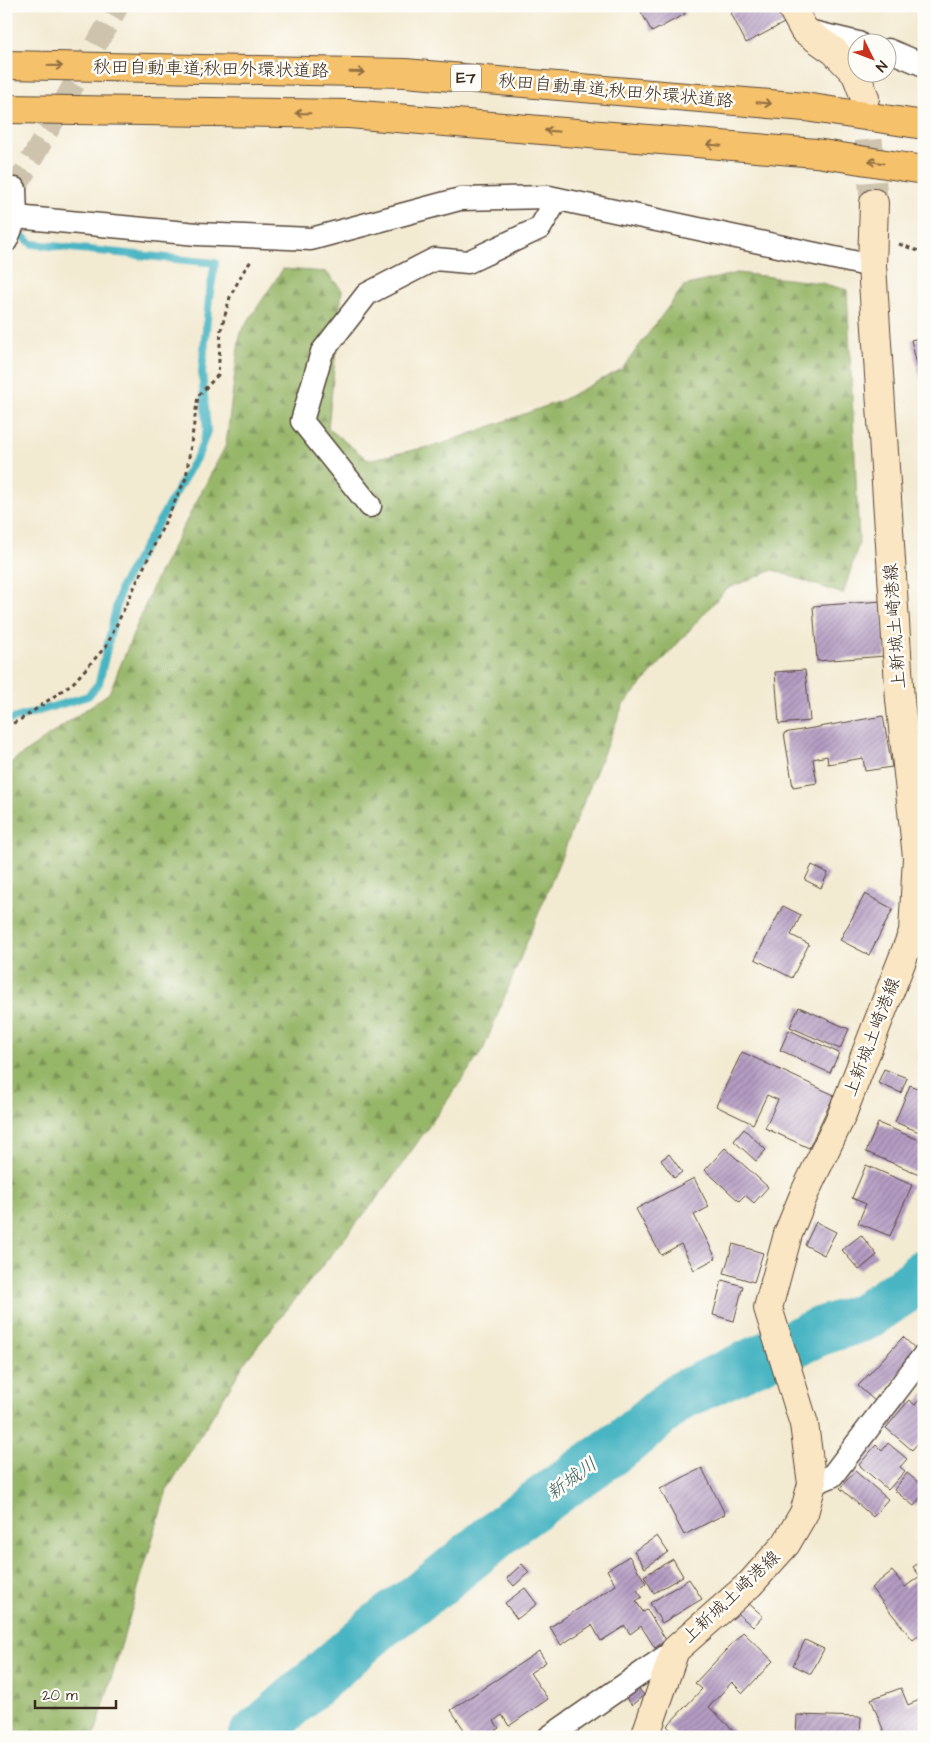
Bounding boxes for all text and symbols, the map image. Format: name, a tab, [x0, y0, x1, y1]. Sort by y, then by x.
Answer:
north arrow	[848, 32, 898, 82]
street label: 秋田自動車道;秋田外環状道路	[93, 54, 329, 84]
text: N	[870, 56, 891, 76]
one-way arrow	[46, 61, 63, 71]
road number: E7	[451, 64, 481, 92]
one-way arrow	[349, 67, 365, 77]
street label: 秋田自動車道;秋田外環状道路	[497, 68, 735, 114]
one-way arrow	[755, 99, 771, 108]
one-way arrow	[295, 108, 312, 118]
one-way arrow	[544, 126, 560, 136]
one-way arrow	[706, 140, 722, 149]
one-way arrow	[868, 157, 884, 167]
street label: 上新城土崎港線	[878, 562, 912, 690]
street label: 上新城土崎港線	[838, 974, 906, 1100]
water label: 新城川	[541, 1451, 603, 1507]
street label: 上新城土崎港線	[676, 1545, 786, 1649]
scale bar	[35, 1678, 116, 1710]
text: 20 m	[42, 1685, 78, 1706]

